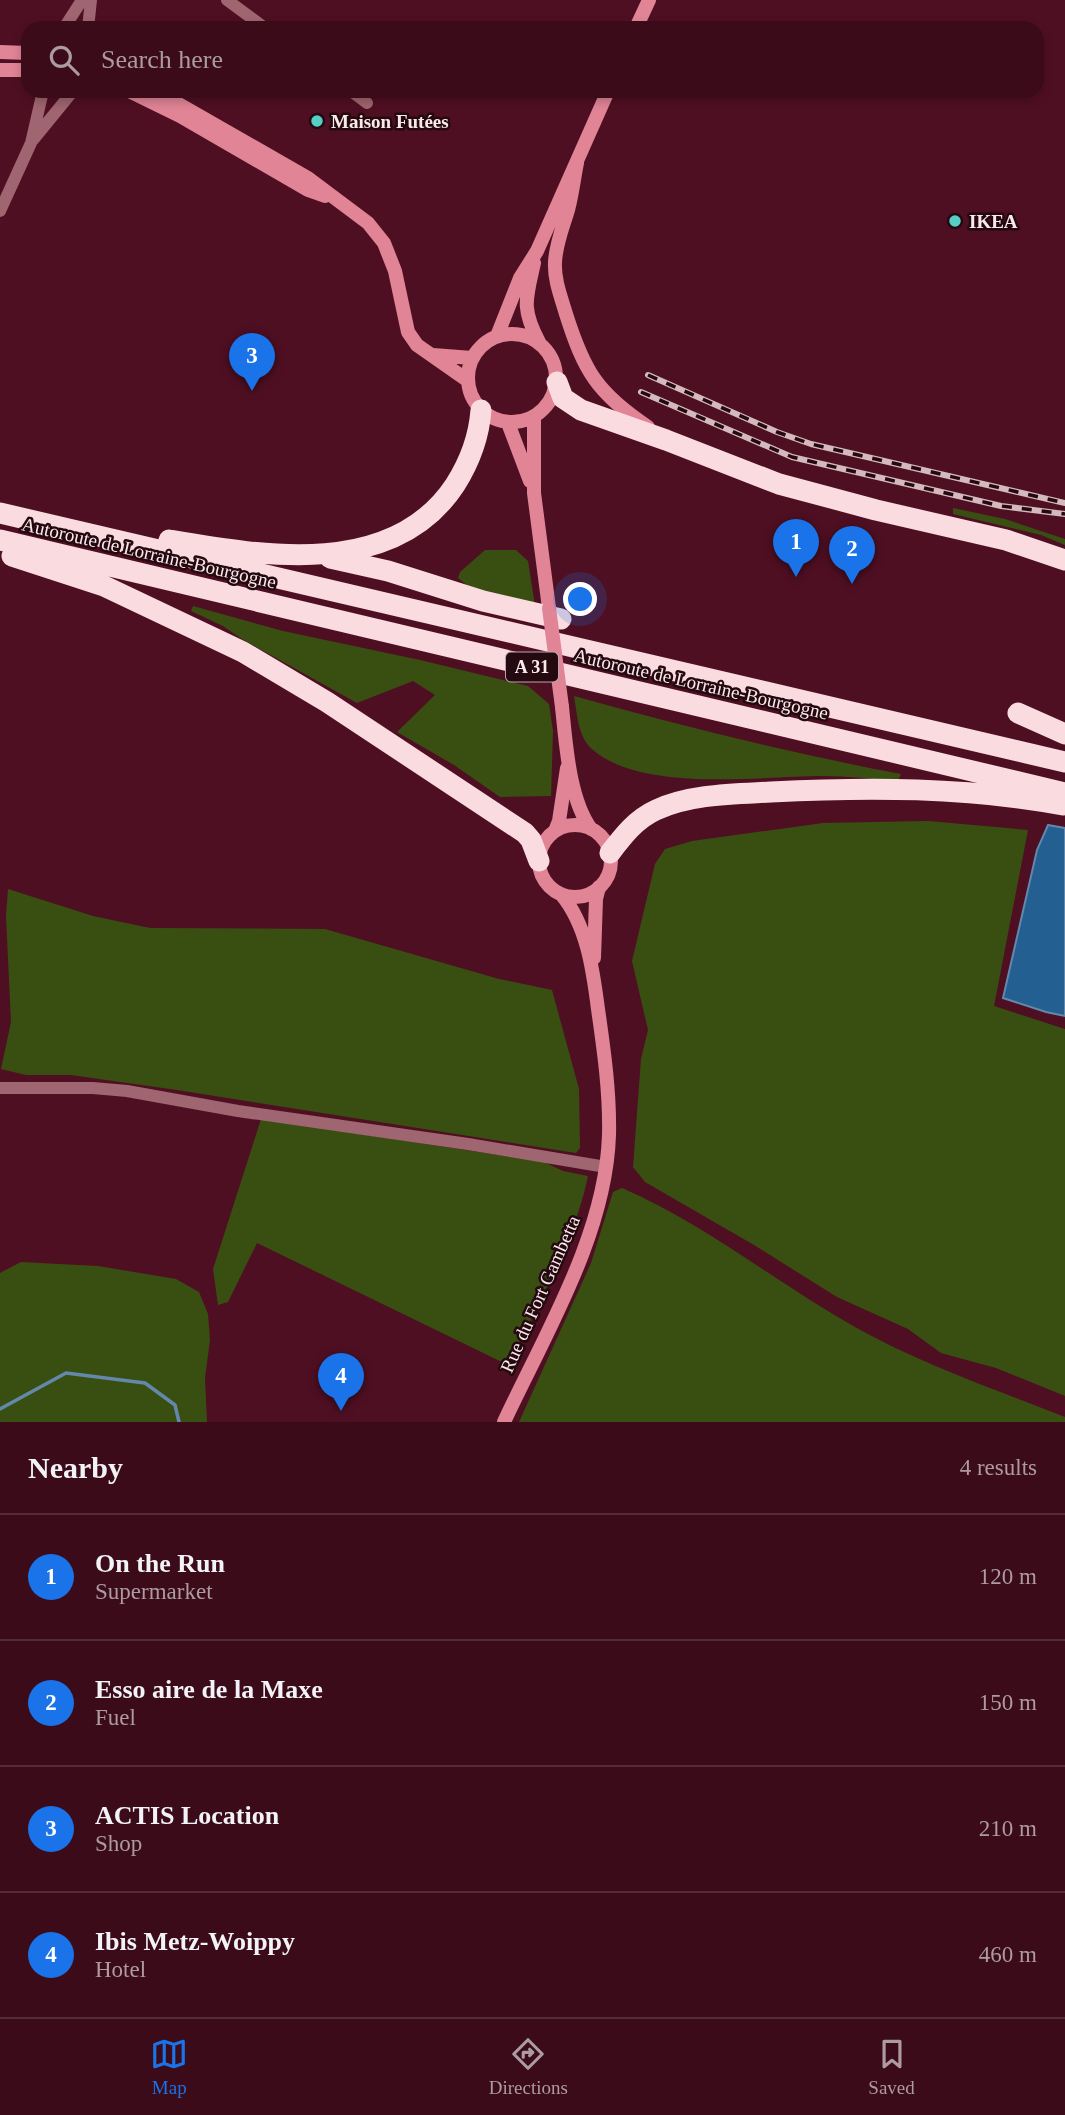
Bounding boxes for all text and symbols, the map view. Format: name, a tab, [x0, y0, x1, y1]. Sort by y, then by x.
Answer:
search box	[21, 21, 1044, 98]
icon: search	[45, 41, 83, 79]
text: Search here	[101, 45, 223, 74]
place label: Maison Futées	[331, 111, 449, 132]
marker: Maison Futées	[309, 113, 325, 129]
place label: IKEA	[969, 211, 1018, 232]
marker: IKEA	[947, 213, 963, 229]
pin: 3	[229, 333, 275, 391]
street label: Autoroute de Lorraine-Bourgogne	[20, 513, 278, 593]
pin: 1	[773, 519, 819, 577]
pin: 2	[829, 526, 875, 584]
your location	[563, 582, 597, 616]
street label: Autoroute de Lorraine-Bourgogne	[572, 644, 830, 724]
road number: A 31	[506, 652, 558, 682]
street label: Rue du Fort Gambetta	[496, 1212, 584, 1376]
pin: 4	[318, 1353, 364, 1411]
text: Nearby	[28, 1451, 123, 1484]
text: 4 results	[960, 1455, 1037, 1480]
text: On the Run	[95, 1549, 225, 1578]
text: 1	[45, 1564, 57, 1589]
text: 120 m	[979, 1564, 1037, 1589]
text: Supermarket	[95, 1579, 213, 1604]
text: Esso aire de la Maxe	[95, 1675, 323, 1704]
text: 2	[45, 1690, 57, 1715]
text: 150 m	[979, 1690, 1037, 1715]
text: Fuel	[95, 1705, 136, 1730]
text: ACTIS Location	[95, 1801, 279, 1830]
text: 3	[45, 1816, 57, 1841]
text: 210 m	[979, 1816, 1037, 1841]
text: Shop	[95, 1831, 142, 1856]
text: Ibis Metz-Woippy	[95, 1927, 295, 1956]
text: 4	[45, 1942, 57, 1967]
text: 460 m	[979, 1942, 1037, 1967]
text: Hotel	[95, 1957, 146, 1982]
tab: Map	[150, 2035, 188, 2099]
tab: Directions	[489, 2035, 568, 2099]
tab: Saved	[868, 2035, 915, 2099]

